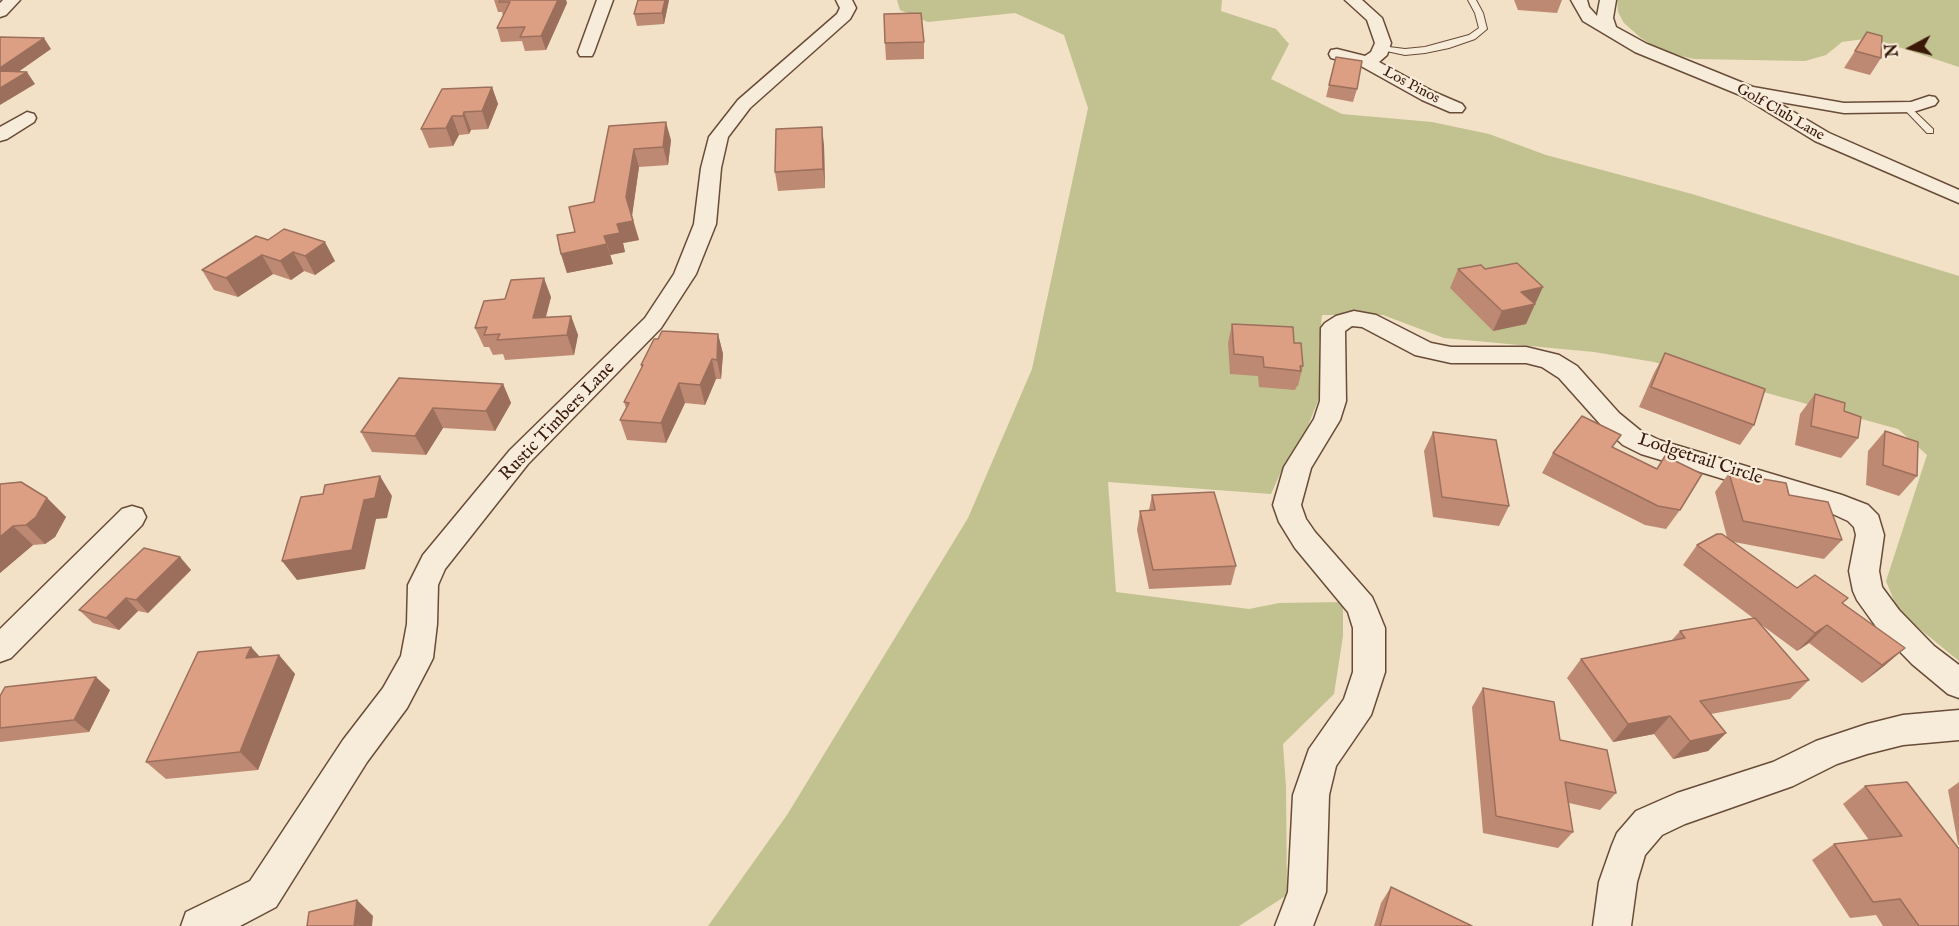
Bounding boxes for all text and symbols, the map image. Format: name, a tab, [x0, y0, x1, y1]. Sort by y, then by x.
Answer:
north arrow	[1881, 18, 1941, 78]
text: N	[1882, 42, 1904, 58]
street label: Los Pinos	[1380, 64, 1442, 108]
street label: Golf Club Lane	[1733, 81, 1827, 145]
street label: Rustic Timbers Lane	[496, 358, 620, 486]
street label: Lodgetrail Circle	[1635, 430, 1765, 490]

